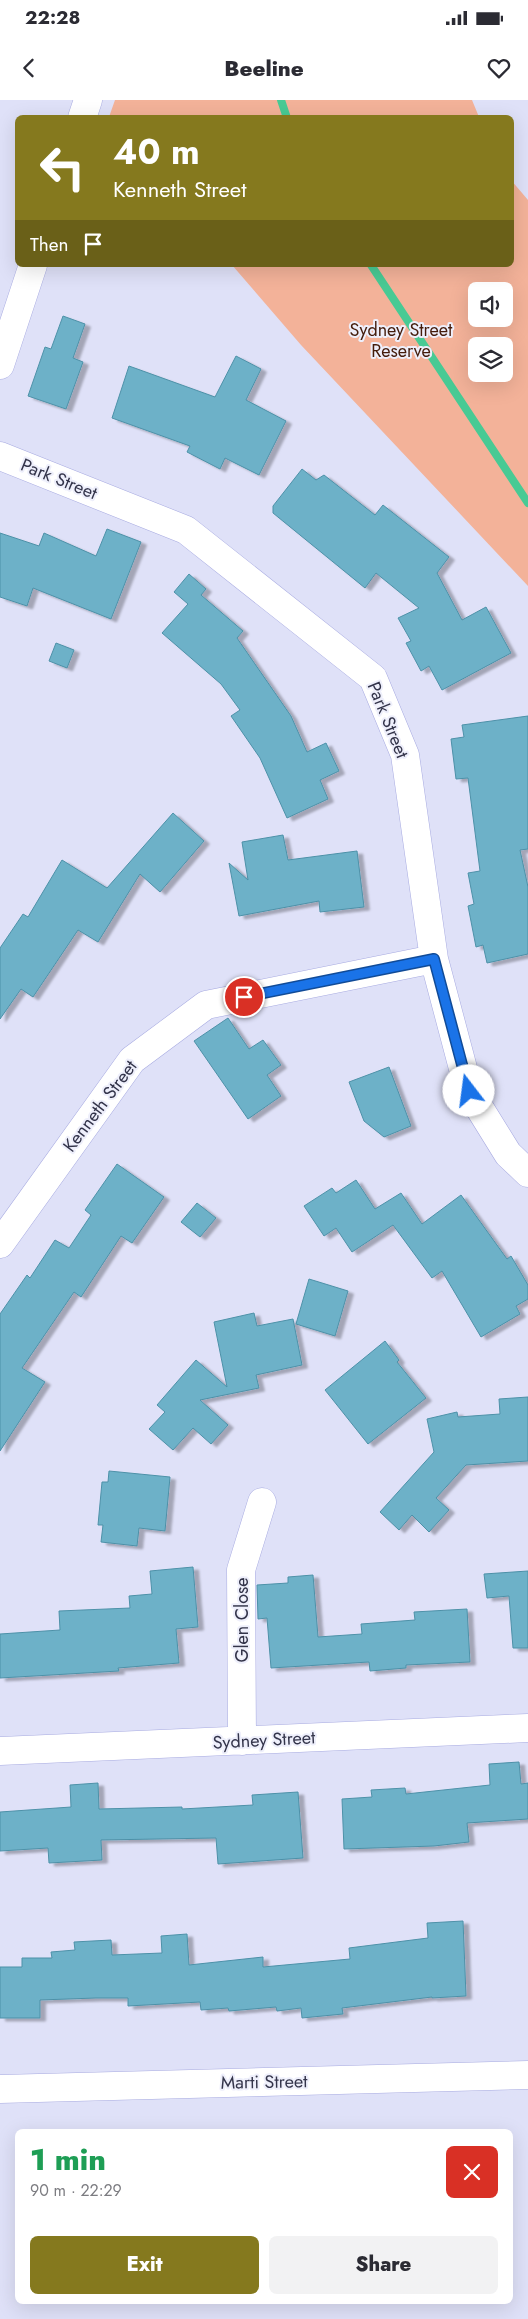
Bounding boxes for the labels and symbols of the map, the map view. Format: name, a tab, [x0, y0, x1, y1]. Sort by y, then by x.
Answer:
park label: Sydney Street Reserve	[350, 317, 453, 364]
street label: Park Street	[17, 452, 102, 506]
street label: Park Street	[361, 678, 415, 763]
pin	[223, 976, 265, 1018]
street label: Kenneth Street	[57, 1054, 144, 1157]
position arrow	[442, 1064, 494, 1116]
street label: Glen Close	[229, 1577, 255, 1663]
street label: Sydney Street	[212, 1724, 317, 1756]
street label: Marti Street	[220, 2068, 308, 2096]

